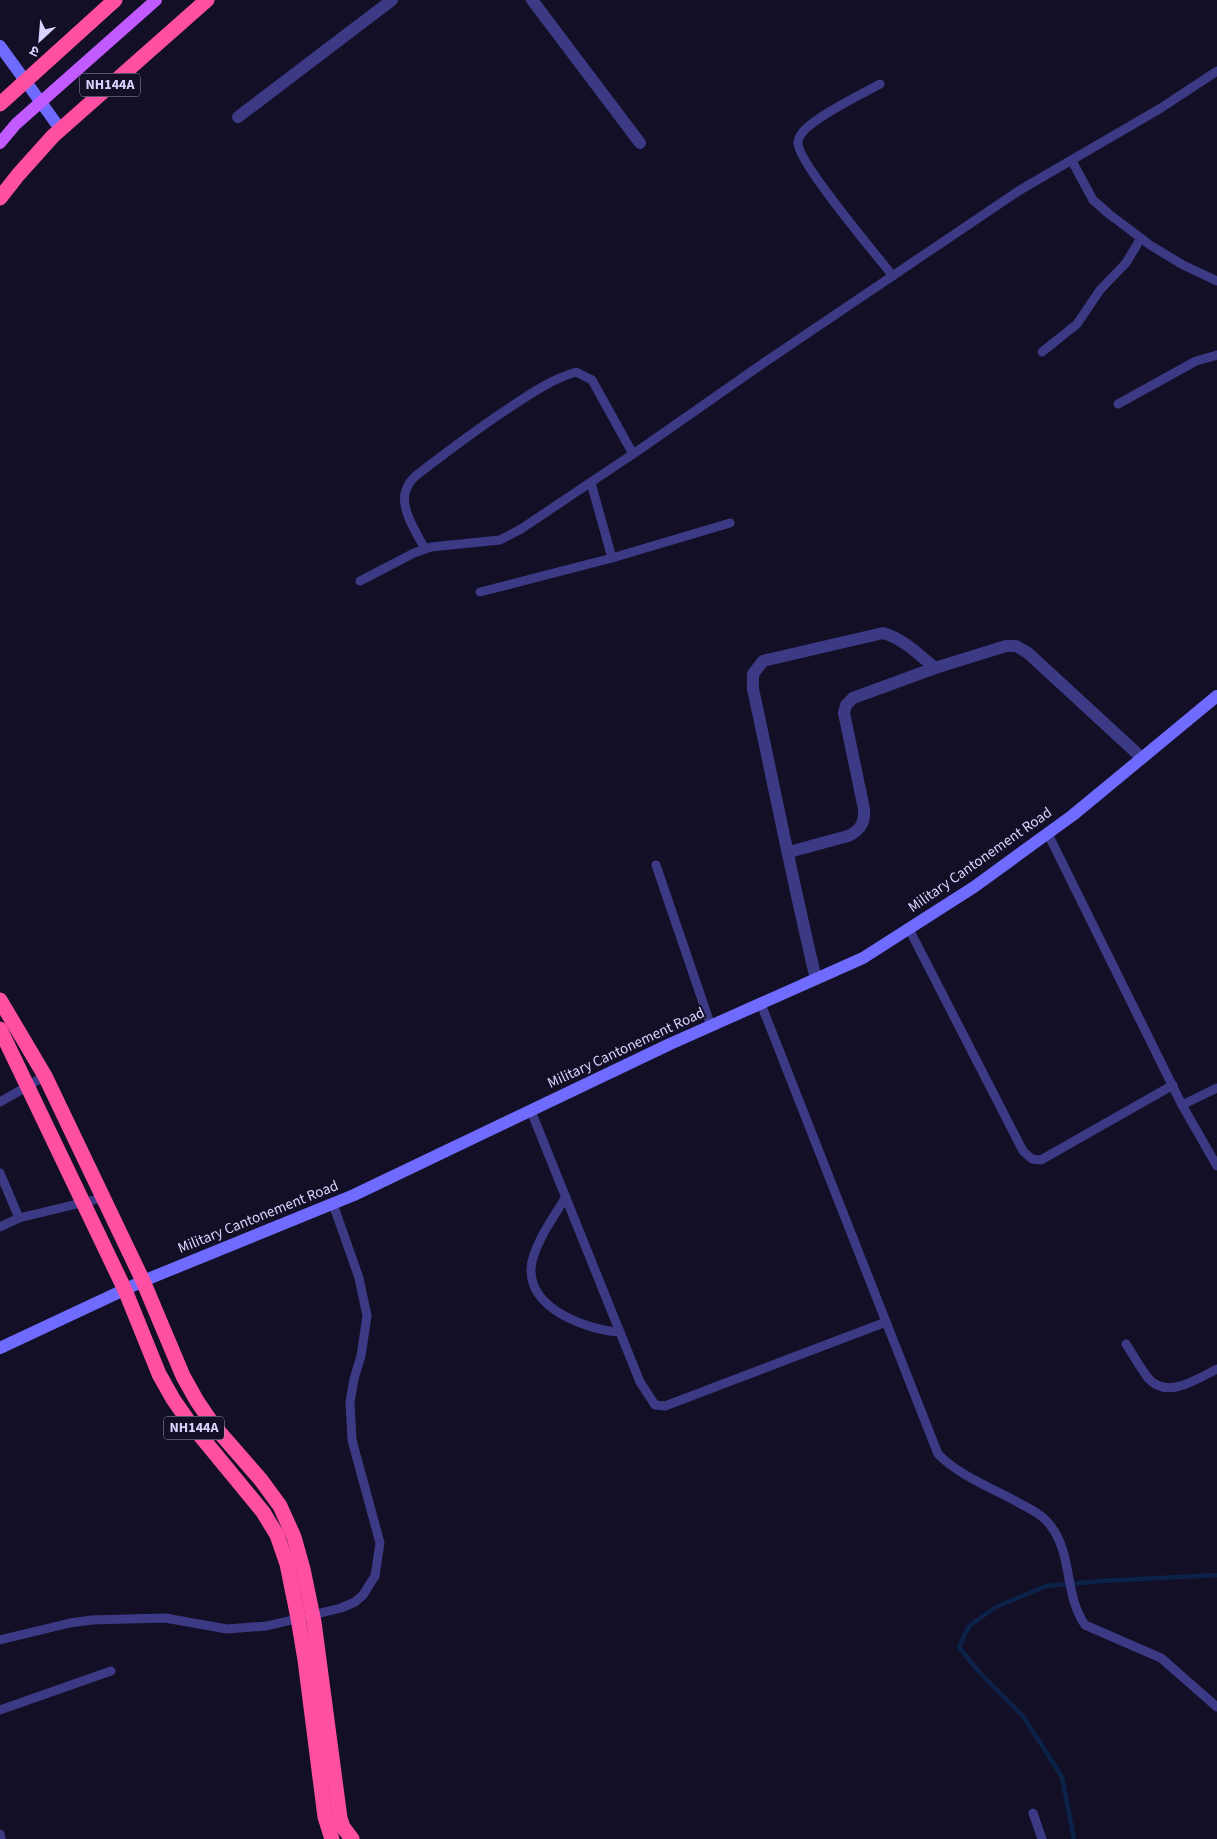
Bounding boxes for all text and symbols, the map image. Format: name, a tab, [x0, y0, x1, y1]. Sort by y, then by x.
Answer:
north arrow	[15, 15, 65, 65]
text: उ	[26, 40, 43, 62]
road number: NH144A	[80, 74, 140, 96]
street label: Military Cantonement Road	[904, 802, 1056, 918]
street label: Military Cantonement Road	[544, 1002, 708, 1094]
street label: Military Cantonement Road	[175, 1175, 341, 1259]
road number: NH144A	[164, 1416, 224, 1440]

